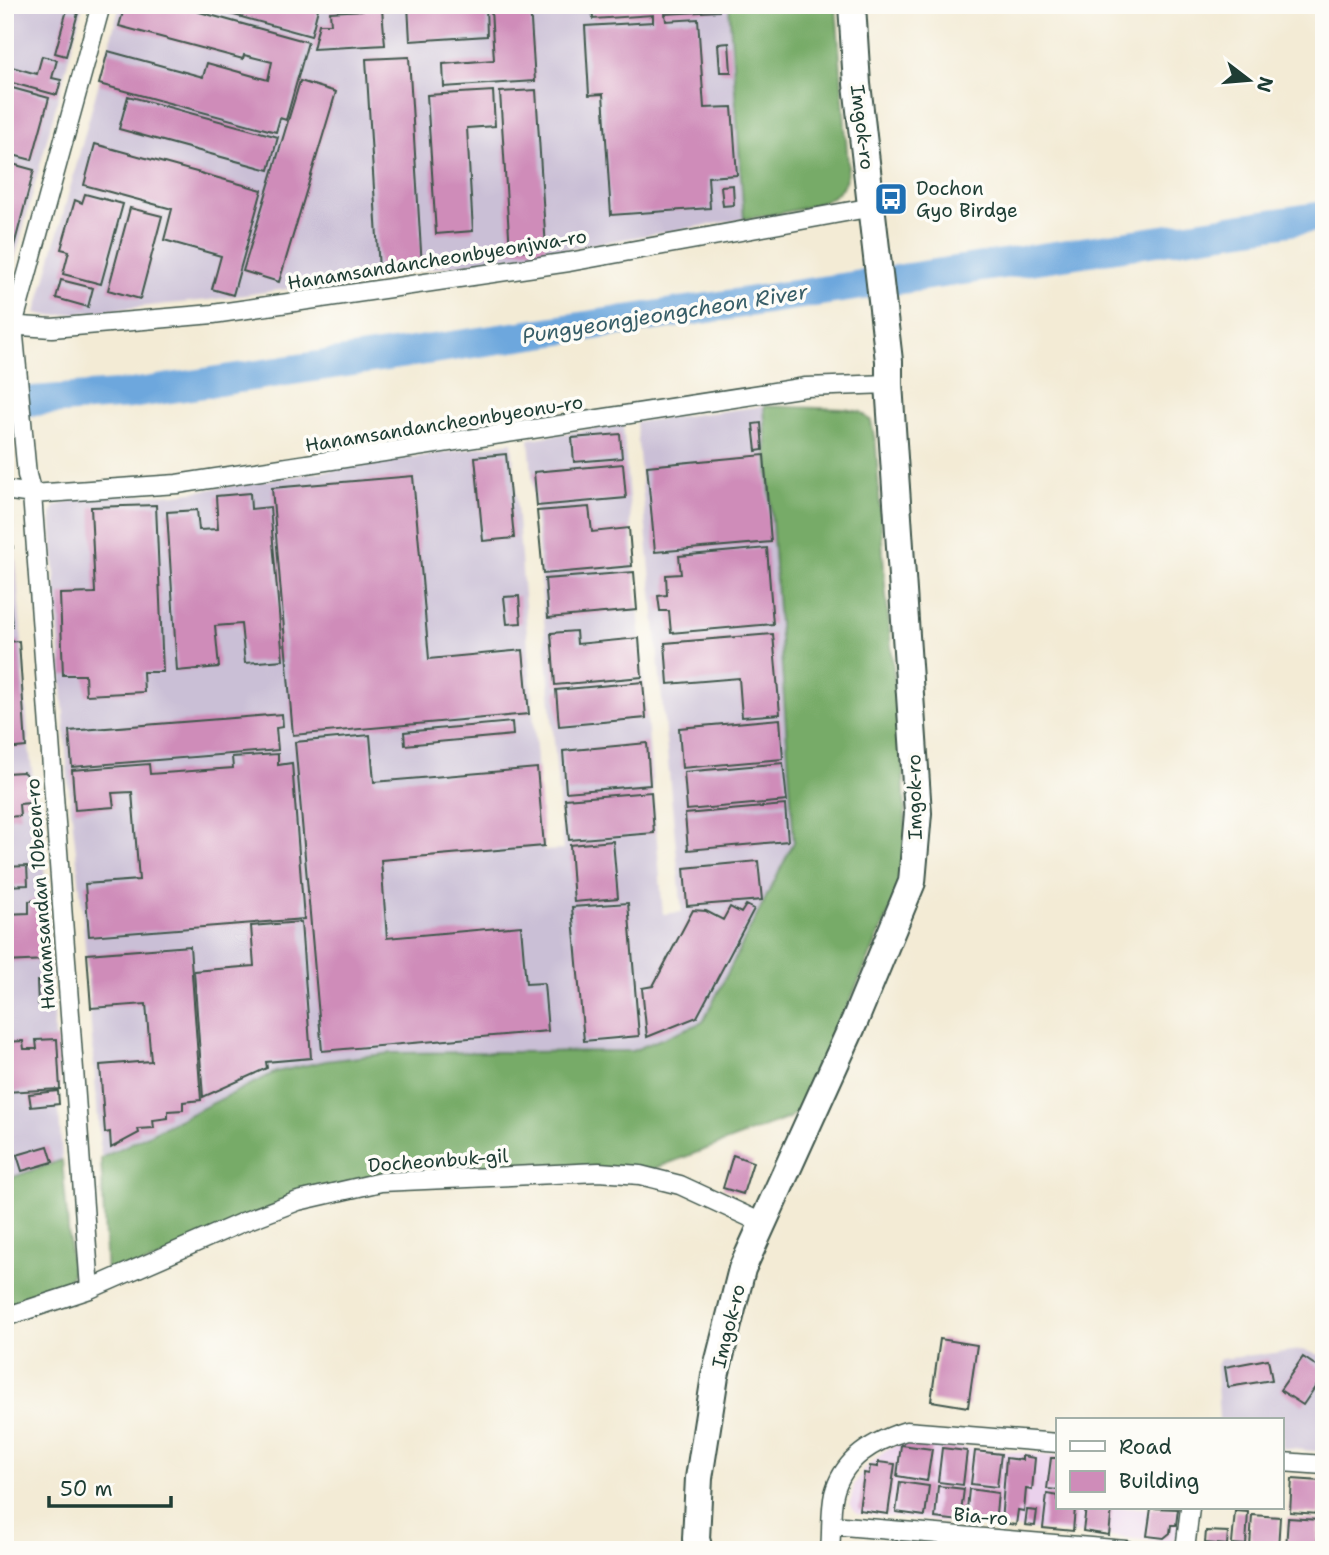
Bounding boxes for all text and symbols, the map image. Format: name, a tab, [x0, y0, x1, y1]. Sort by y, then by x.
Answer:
north arrow	[1214, 46, 1284, 116]
text: N	[1251, 74, 1279, 95]
street label: Imgok-ro	[845, 83, 880, 171]
place label: Dochon Gyo Birdge	[916, 176, 1018, 223]
bus stop icon: Dochon Gyo Birdge	[872, 180, 910, 218]
street label: Hanamsandancheonbyeonjwa-ro	[286, 223, 589, 296]
water label: Pungyeongjeongcheon River	[520, 277, 811, 350]
street label: Hanamsandancheonbyeonu-ro	[303, 389, 585, 458]
street label: Imgok-ro	[901, 754, 928, 840]
street label: Hanamsandan 10beon-ro	[20, 777, 61, 1010]
street label: Docheonbuk-gil	[367, 1143, 509, 1178]
street label: Imgok-ro	[706, 1282, 751, 1371]
legend	[1056, 1418, 1284, 1510]
text: Road	[1119, 1433, 1172, 1461]
scale bar	[49, 1464, 172, 1508]
text: Building	[1119, 1467, 1199, 1495]
text: 50 m	[60, 1475, 113, 1503]
street label: Bia-ro	[953, 1502, 1009, 1531]

